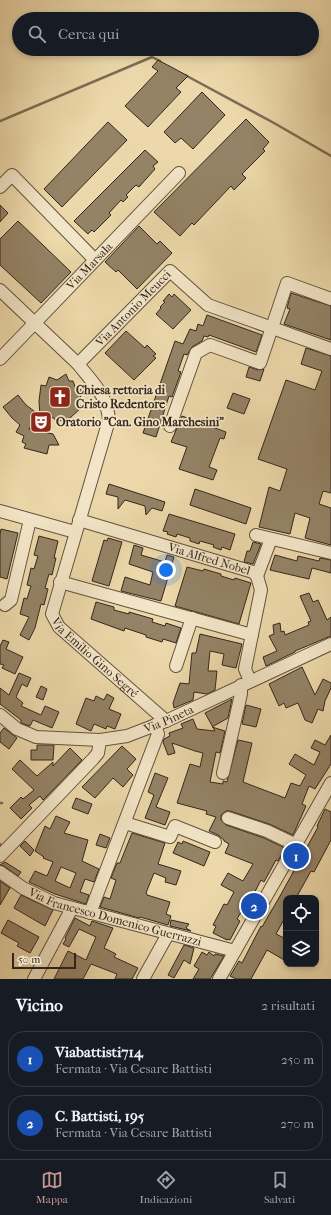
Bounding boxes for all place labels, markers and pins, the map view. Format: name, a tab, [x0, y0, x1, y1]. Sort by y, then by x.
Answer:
place label: Chiesa rettoria di Cristo Redentore	[76, 383, 166, 411]
church icon: Chiesa rettoria di Cristo Redentore	[47, 384, 73, 410]
theatre icon: Oratorio "Can. Gino Marchesini"	[28, 409, 54, 435]
place label: Oratorio "Can. Gino Marchesini"	[56, 415, 224, 429]
pin: 1	[283, 841, 309, 871]
pin: 2	[241, 891, 267, 921]

